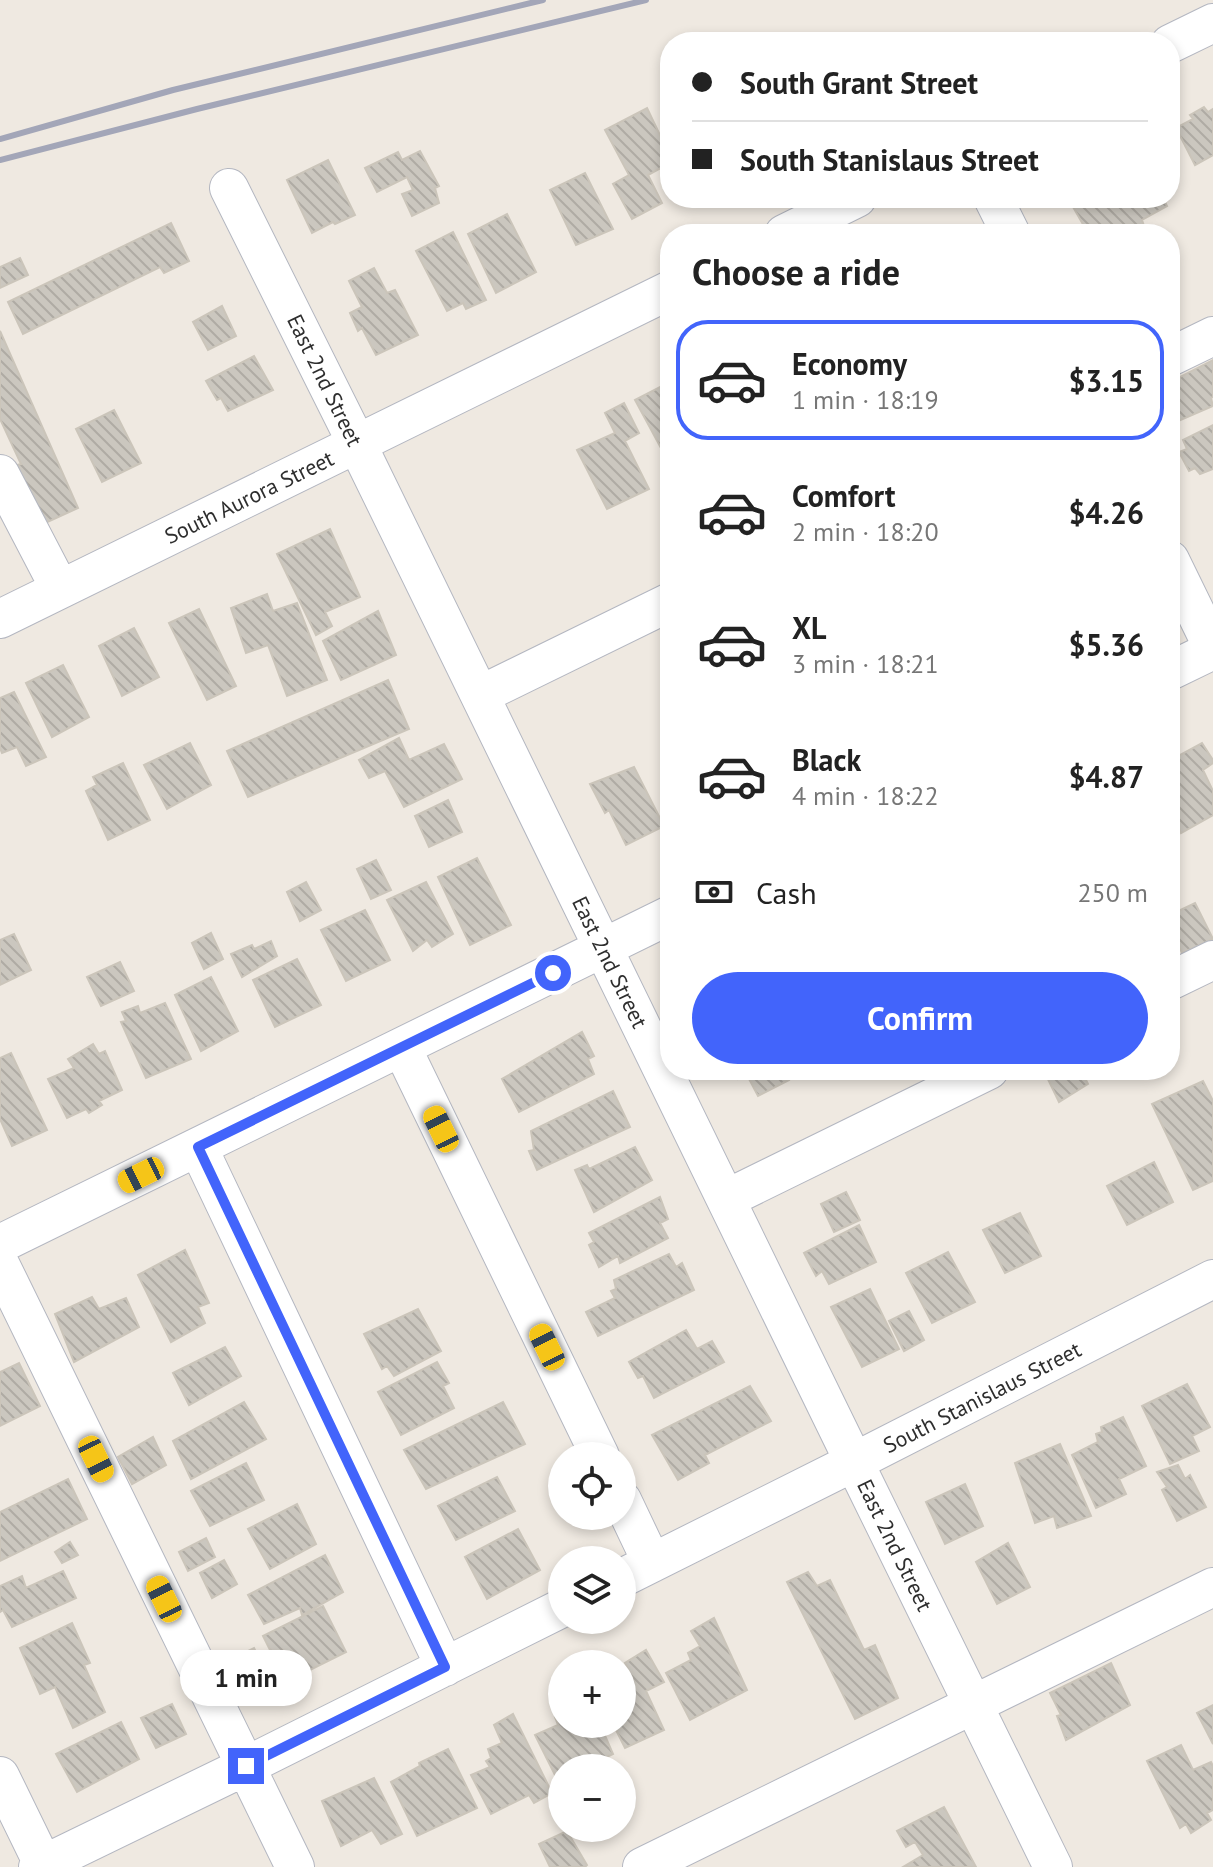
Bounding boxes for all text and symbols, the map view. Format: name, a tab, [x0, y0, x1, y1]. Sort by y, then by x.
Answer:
text: South Grant Street	[740, 63, 978, 102]
text: South Stanislaus Street	[740, 140, 1039, 179]
text: Choose a ride	[692, 248, 900, 295]
street label: East 2nd Street	[281, 309, 369, 451]
icon: car	[696, 344, 768, 416]
text: Economy	[792, 344, 907, 383]
text: $3.15	[1069, 361, 1144, 400]
text: 1 min · 18:19	[792, 383, 939, 416]
street label: South Aurora Street	[160, 444, 339, 550]
icon: car	[696, 476, 768, 548]
text: Comfort	[792, 476, 895, 515]
text: $4.26	[1069, 493, 1144, 532]
text: 2 min · 18:20	[792, 515, 939, 548]
icon: car	[696, 608, 768, 680]
text: XL	[792, 608, 826, 647]
text: $5.36	[1069, 625, 1144, 664]
text: 3 min · 18:21	[792, 647, 939, 680]
icon: car	[696, 740, 768, 812]
text: Black	[792, 740, 861, 779]
text: $4.87	[1069, 757, 1144, 796]
text: 4 min · 18:22	[792, 779, 939, 812]
icon: cash	[692, 870, 736, 914]
text: Cash	[756, 873, 817, 912]
text: 250 m	[1077, 876, 1148, 909]
street label: East 2nd Street	[566, 891, 654, 1033]
route start	[535, 955, 571, 991]
button: Confirm	[692, 972, 1148, 1064]
car	[420, 1102, 462, 1156]
car	[114, 1154, 168, 1196]
car	[526, 1320, 568, 1374]
street label: South Stanislaus Street	[878, 1335, 1086, 1459]
car	[75, 1432, 117, 1486]
map controls	[548, 1442, 636, 1842]
button: locate	[548, 1442, 636, 1530]
street label: East 2nd Street	[851, 1474, 939, 1616]
button: layers	[548, 1546, 636, 1634]
car	[143, 1572, 185, 1626]
callout: 1 min	[180, 1650, 312, 1706]
button: +	[548, 1650, 636, 1738]
text: 1 min	[214, 1661, 278, 1694]
route end	[228, 1748, 264, 1784]
button: −	[548, 1754, 636, 1842]

